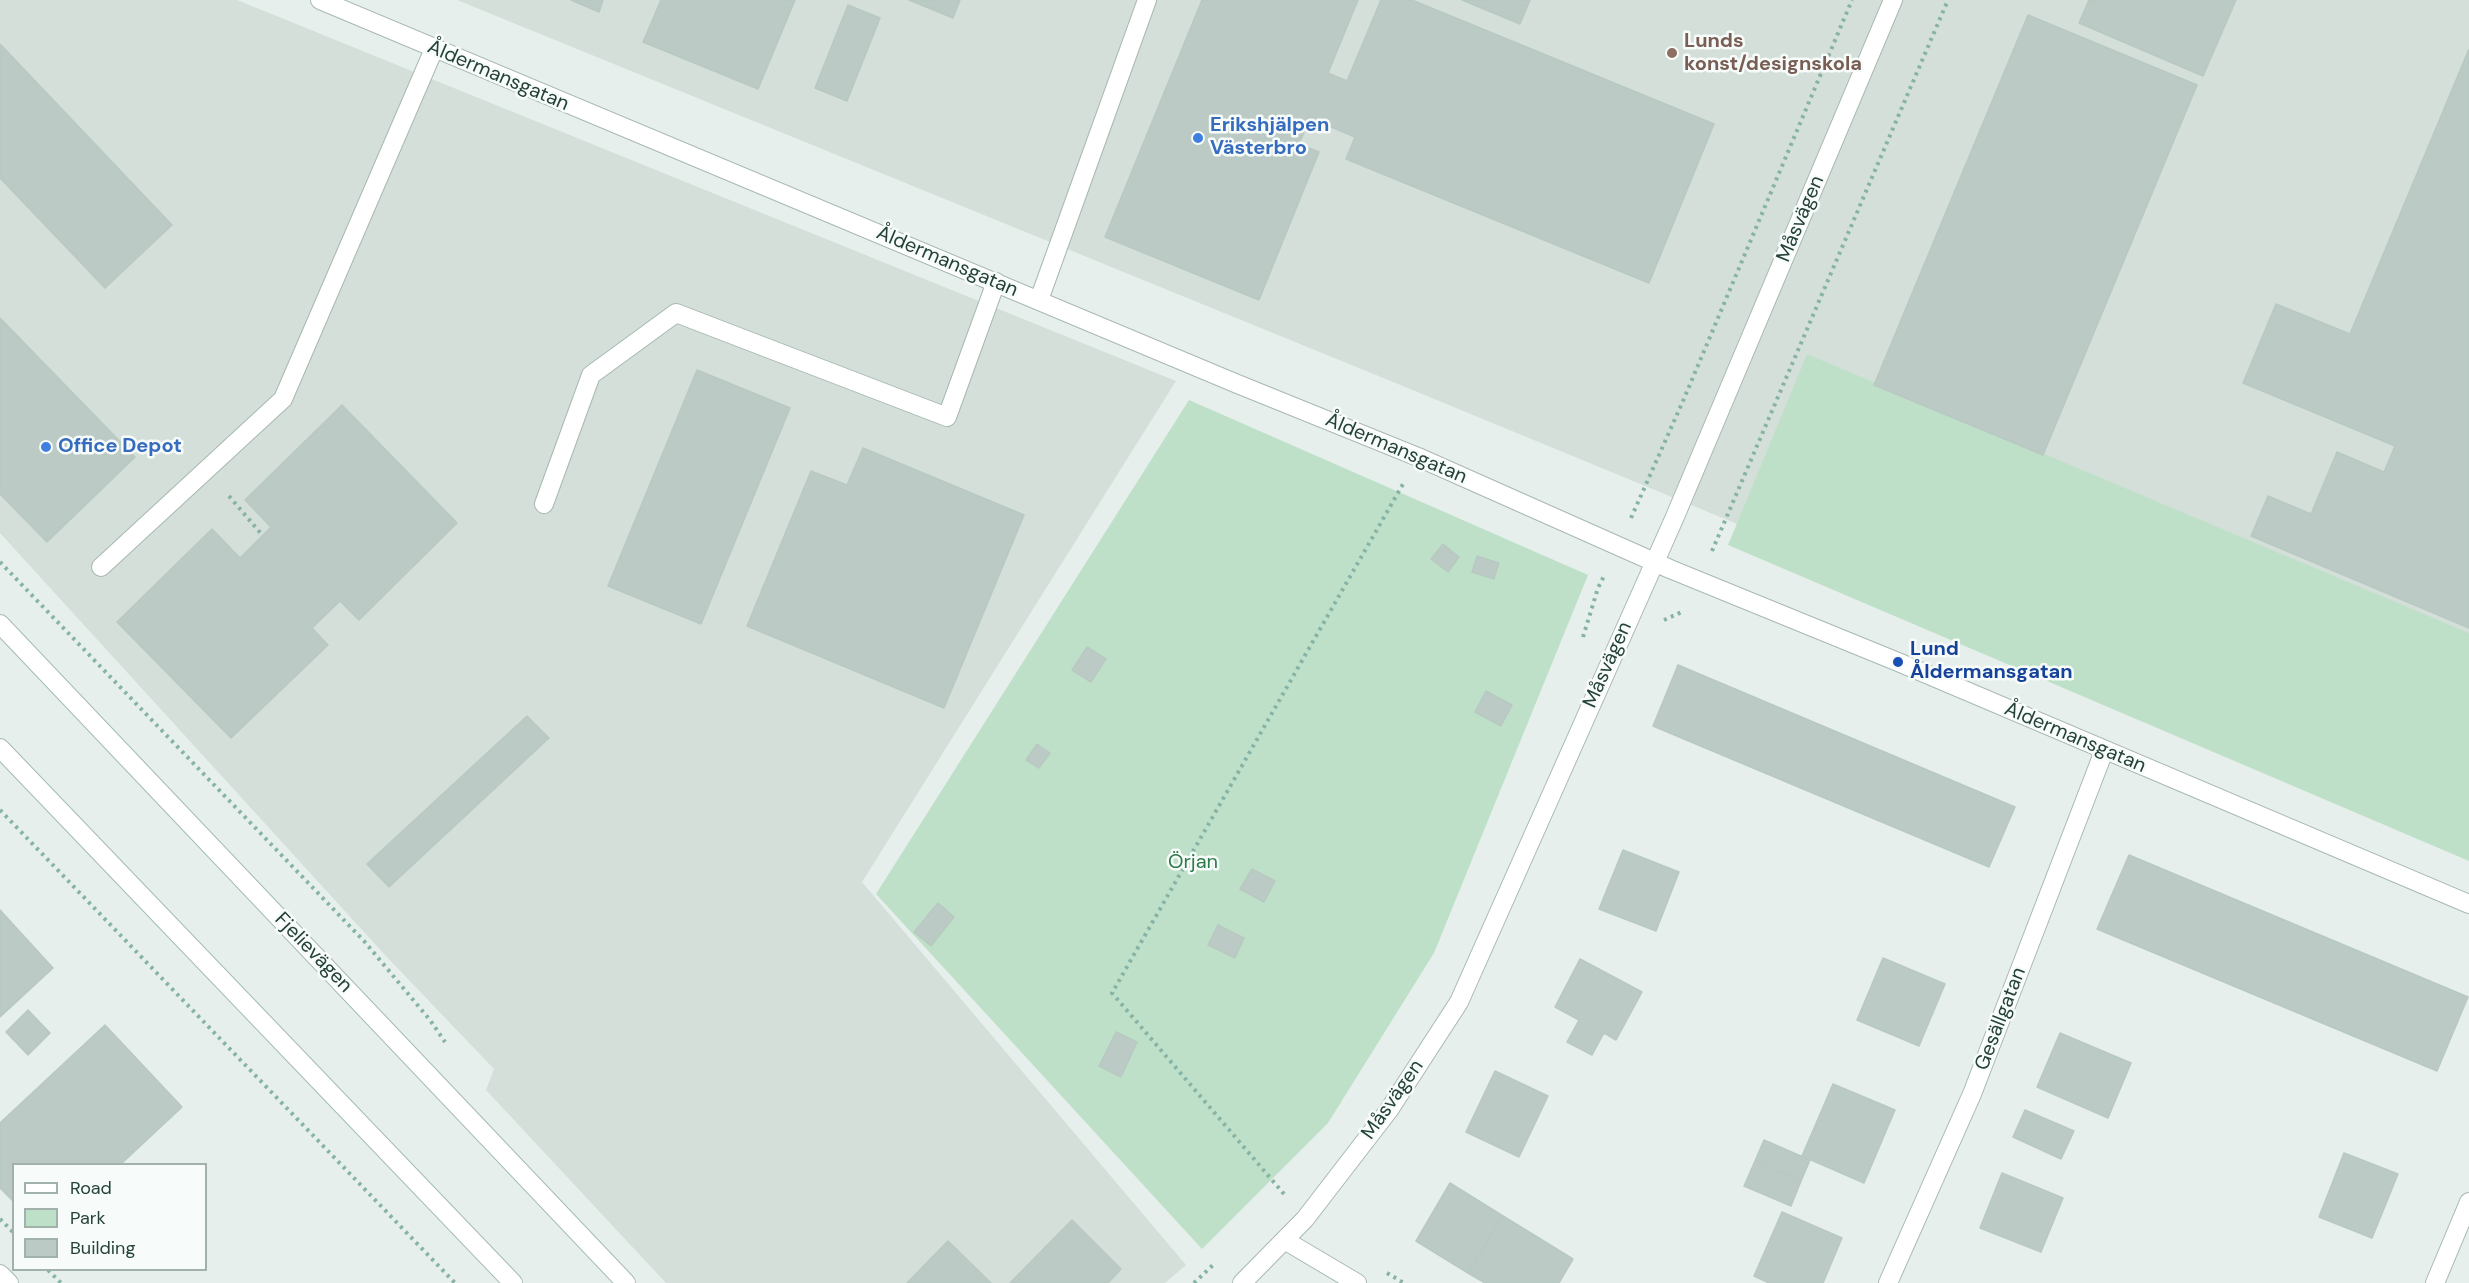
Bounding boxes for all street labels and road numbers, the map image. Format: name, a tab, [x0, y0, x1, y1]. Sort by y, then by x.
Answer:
street label: Åldermansgatan	[424, 35, 572, 117]
street label: Måsvägen	[1772, 172, 1830, 266]
street label: Åldermansgatan	[873, 221, 1021, 303]
street label: Åldermansgatan	[1322, 408, 1470, 490]
street label: Måsvägen	[1578, 618, 1638, 712]
street label: Åldermansgatan	[2001, 697, 2149, 779]
street label: Fjelievägen	[269, 908, 357, 998]
street label: Gesällgatan	[1970, 964, 2032, 1074]
street label: Måsvägen	[1357, 1056, 1429, 1144]

